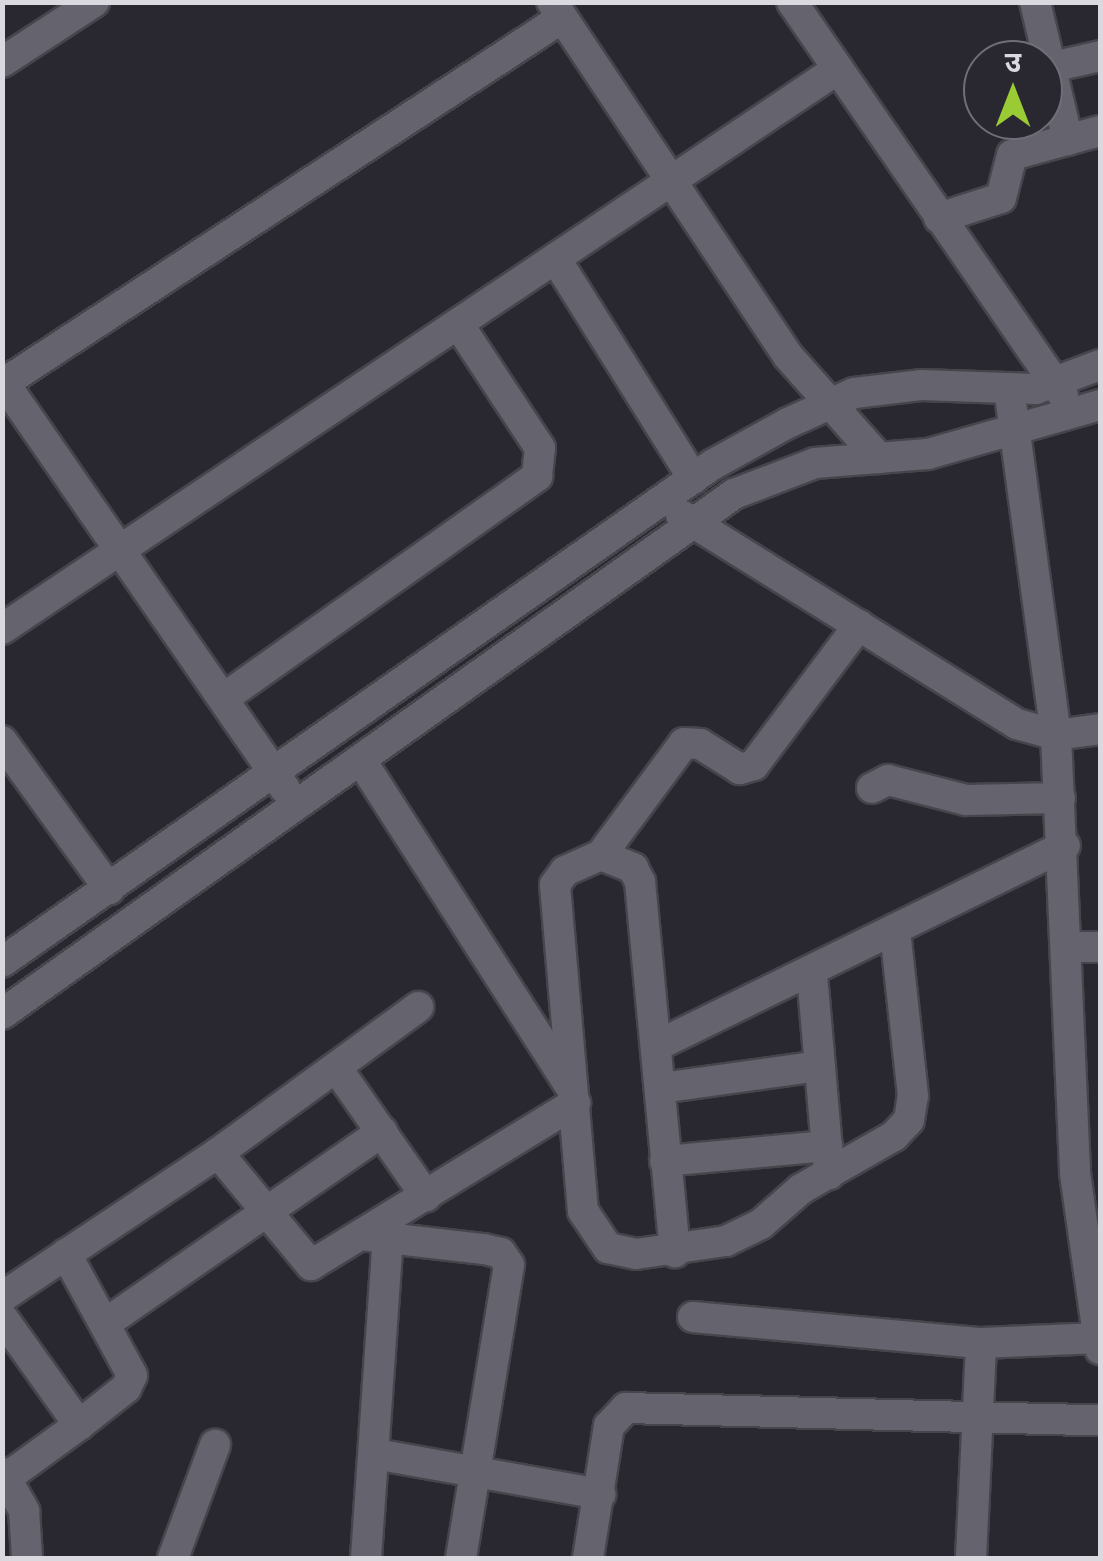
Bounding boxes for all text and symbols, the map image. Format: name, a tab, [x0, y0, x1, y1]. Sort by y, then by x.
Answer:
north arrow	[963, 40, 1063, 140]
text: उ	[1005, 43, 1021, 80]

